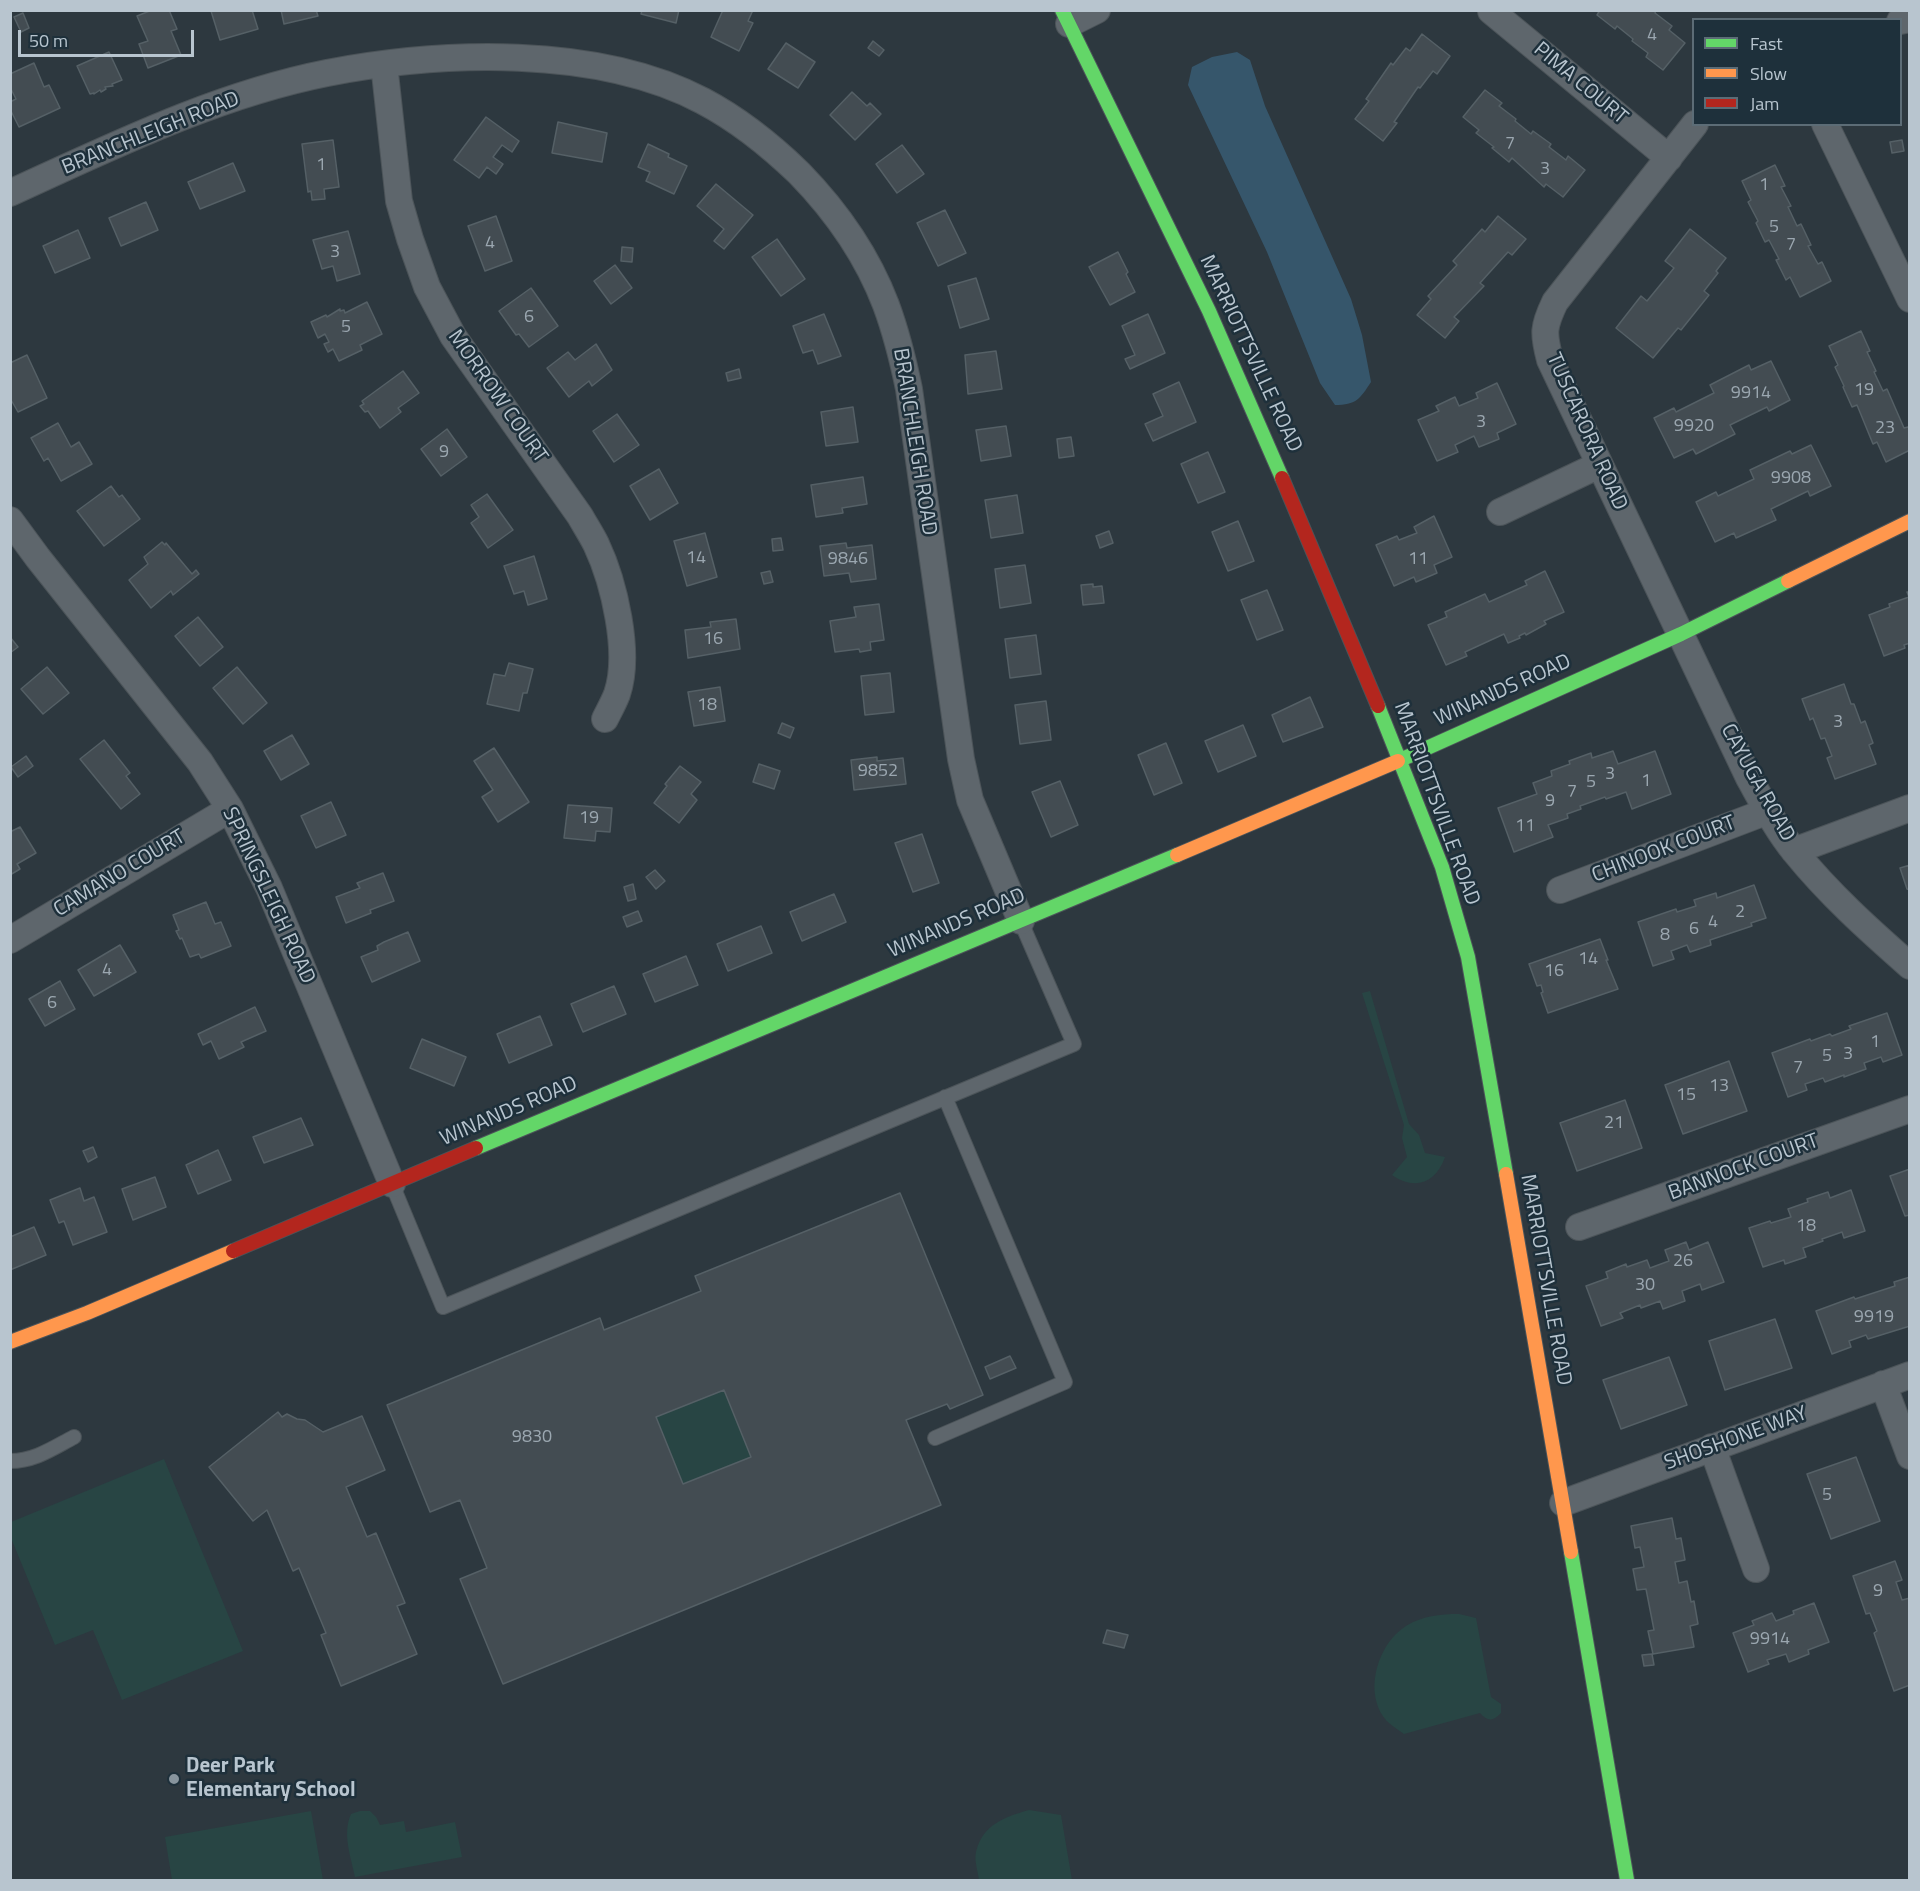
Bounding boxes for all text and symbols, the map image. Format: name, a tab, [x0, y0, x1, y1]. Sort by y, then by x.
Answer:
scale bar	[21, 18, 196, 56]
legend	[1692, 18, 1902, 126]
house number: 4	[1647, 25, 1657, 47]
text: 50 m	[29, 27, 68, 54]
text: Fast	[1750, 30, 1783, 57]
street label: PIMA COURT	[1528, 37, 1632, 131]
text: Slow	[1750, 60, 1787, 87]
street label: BRANCHLEIGH ROAD	[59, 87, 243, 181]
text: Jam	[1750, 90, 1779, 117]
house number: 7	[1505, 134, 1515, 156]
house number: 1	[316, 155, 326, 177]
house number: 3	[1540, 159, 1550, 181]
house number: 1	[1759, 175, 1769, 197]
house number: 5	[1769, 217, 1779, 239]
house number: 4	[485, 233, 495, 255]
house number: 7	[1786, 235, 1796, 257]
house number: 3	[330, 242, 340, 264]
street label: MARRIOTTSVILLE ROAD	[1193, 252, 1307, 456]
house number: 6	[524, 307, 534, 329]
house number: 5	[341, 317, 351, 339]
street label: MORROW COURT	[442, 326, 552, 468]
street label: BRANCHLEIGH ROAD	[887, 347, 941, 537]
street label: TUSCARORA ROAD	[1540, 350, 1632, 514]
house number: 19	[1854, 380, 1874, 402]
house number: 9914	[1731, 383, 1771, 405]
house number: 3	[1476, 412, 1486, 434]
house number: 9920	[1674, 416, 1714, 438]
house number: 23	[1875, 418, 1895, 440]
house number: 9	[439, 442, 449, 464]
house number: 9908	[1771, 468, 1811, 490]
house number: 14	[686, 548, 706, 570]
house number: 9846	[828, 549, 868, 571]
house number: 11	[1408, 549, 1428, 571]
house number: 16	[703, 629, 723, 651]
street label: WINANDS ROAD	[1431, 650, 1575, 732]
house number: 18	[697, 695, 717, 717]
street label: MARRIOTTSVILLE ROAD	[1388, 699, 1484, 909]
house number: 3	[1833, 712, 1843, 734]
street label: CAYUGA ROAD	[1714, 720, 1800, 846]
house number: 9852	[858, 761, 898, 783]
house number: 3	[1605, 764, 1615, 786]
house number: 1	[1641, 771, 1651, 793]
house number: 5	[1586, 772, 1596, 794]
house number: 7	[1567, 782, 1577, 804]
house number: 9	[1545, 791, 1555, 813]
street label: SPRINGSLEIGH ROAD	[216, 804, 320, 988]
house number: 19	[579, 808, 599, 830]
street label: CHINOOK COURT	[1589, 811, 1739, 889]
house number: 11	[1515, 816, 1535, 838]
street label: CAMANO COURT	[50, 825, 190, 923]
street label: WINANDS ROAD	[884, 884, 1030, 964]
house number: 2	[1735, 902, 1745, 924]
house number: 4	[1708, 912, 1718, 934]
house number: 6	[1689, 919, 1699, 941]
house number: 8	[1660, 925, 1670, 947]
house number: 14	[1578, 949, 1598, 971]
house number: 4	[102, 960, 112, 982]
house number: 16	[1544, 961, 1564, 983]
house number: 6	[47, 993, 57, 1015]
house number: 1	[1870, 1032, 1880, 1054]
house number: 3	[1843, 1044, 1853, 1066]
house number: 5	[1822, 1046, 1832, 1068]
house number: 7	[1793, 1058, 1803, 1080]
street label: WINANDS ROAD	[436, 1072, 582, 1152]
house number: 13	[1709, 1076, 1729, 1098]
house number: 15	[1676, 1085, 1696, 1107]
house number: 21	[1604, 1113, 1624, 1135]
street label: BANNOCK COURT	[1666, 1129, 1822, 1207]
street label: MARRIOTTSVILLE ROAD	[1514, 1172, 1576, 1388]
house number: 18	[1796, 1216, 1816, 1238]
house number: 26	[1673, 1251, 1693, 1273]
house number: 30	[1635, 1275, 1655, 1297]
house number: 9919	[1854, 1307, 1894, 1329]
street label: SHOSHONE WAY	[1661, 1401, 1811, 1477]
house number: 9830	[512, 1427, 552, 1449]
house number: 5	[1822, 1485, 1832, 1507]
house number: 9	[1873, 1581, 1883, 1603]
house number: 9914	[1750, 1629, 1790, 1651]
place label: Deer Park Elementary School	[186, 1754, 356, 1804]
marker: Deer Park Elementary School	[167, 1772, 181, 1786]

